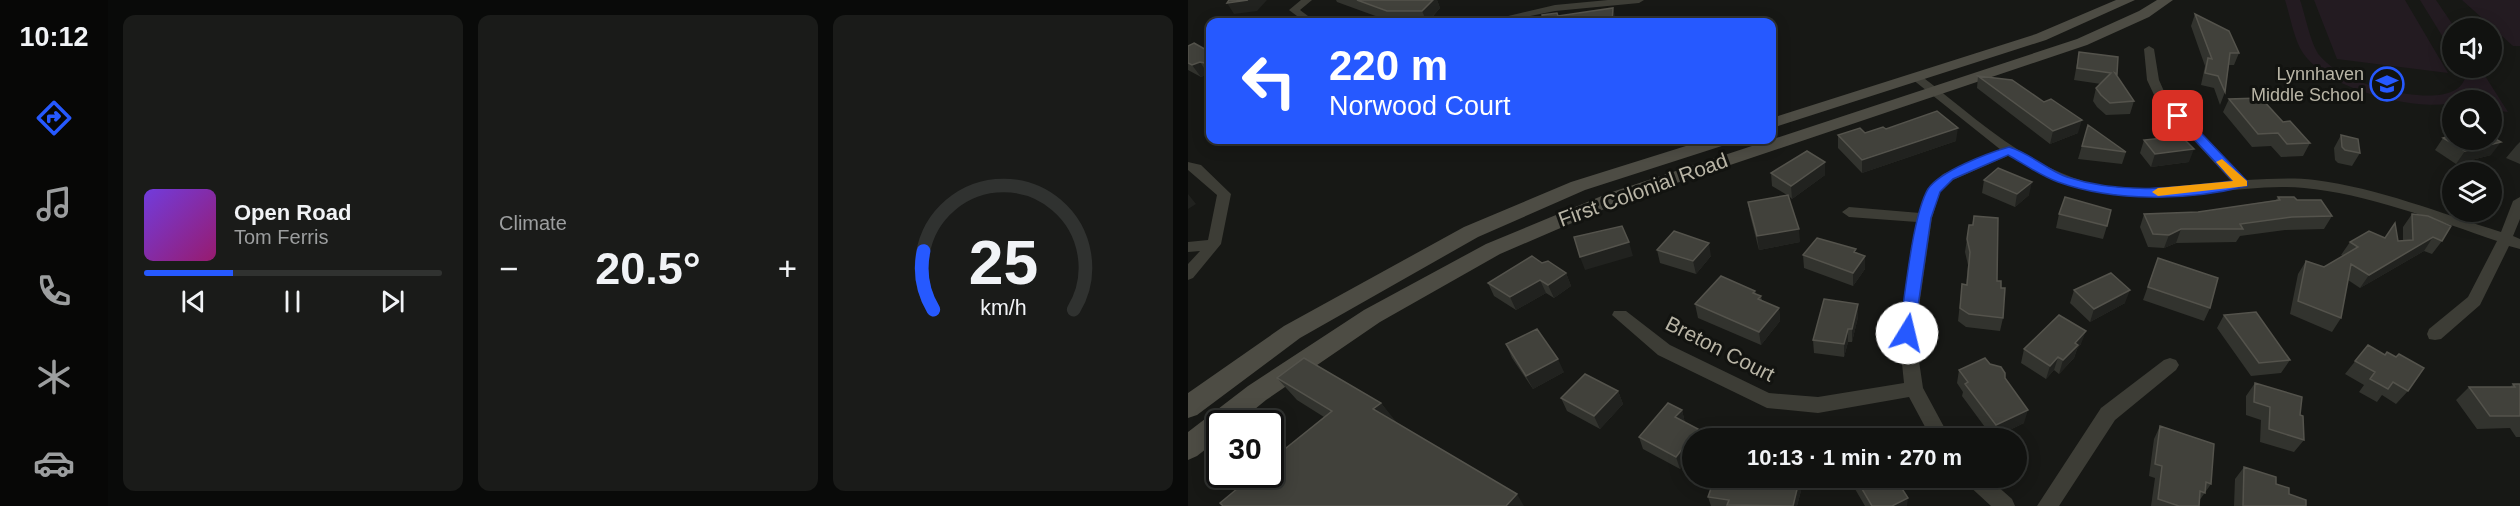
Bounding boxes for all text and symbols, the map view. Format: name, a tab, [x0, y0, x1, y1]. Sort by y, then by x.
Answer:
map controls	[2442, 18, 2502, 222]
button: sound	[2442, 18, 2502, 78]
text: 10:12	[19, 22, 89, 52]
icon: left	[1230, 42, 1308, 120]
text: 220 m	[1329, 42, 1448, 89]
place label: Lynnhaven Middle School	[2251, 64, 2364, 105]
school or university icon: Lynnhaven Middle School	[2369, 66, 2405, 102]
pin	[2152, 90, 2203, 141]
button: search	[2442, 90, 2502, 150]
text: Norwood Court	[1329, 91, 1511, 121]
icon: directions	[33, 97, 75, 139]
icon: arrive	[2161, 99, 2194, 132]
street label: First Colonial Road	[1555, 148, 1731, 231]
button: layers	[2442, 162, 2502, 222]
icon: music	[33, 183, 75, 225]
text: Open Road	[234, 200, 351, 225]
text: Climate	[499, 212, 567, 234]
text: Tom Ferris	[234, 226, 328, 248]
text: 25	[968, 228, 1038, 297]
text: 20.5°	[595, 243, 701, 294]
text: −	[499, 250, 518, 287]
text: +	[778, 250, 797, 287]
icon: phone	[33, 270, 75, 312]
icon: previous	[177, 285, 210, 318]
icon: pause	[276, 285, 309, 318]
icon: next	[376, 285, 409, 318]
text: km/h	[980, 296, 1026, 320]
position arrow	[1875, 301, 1939, 365]
street label: Breton Court	[1662, 311, 1779, 386]
icon: climate	[33, 356, 75, 398]
speed limit sign: 30	[1206, 410, 1284, 488]
icon: car	[33, 442, 75, 484]
text: 10:13 · 1 min · 270 m	[1747, 445, 1962, 470]

